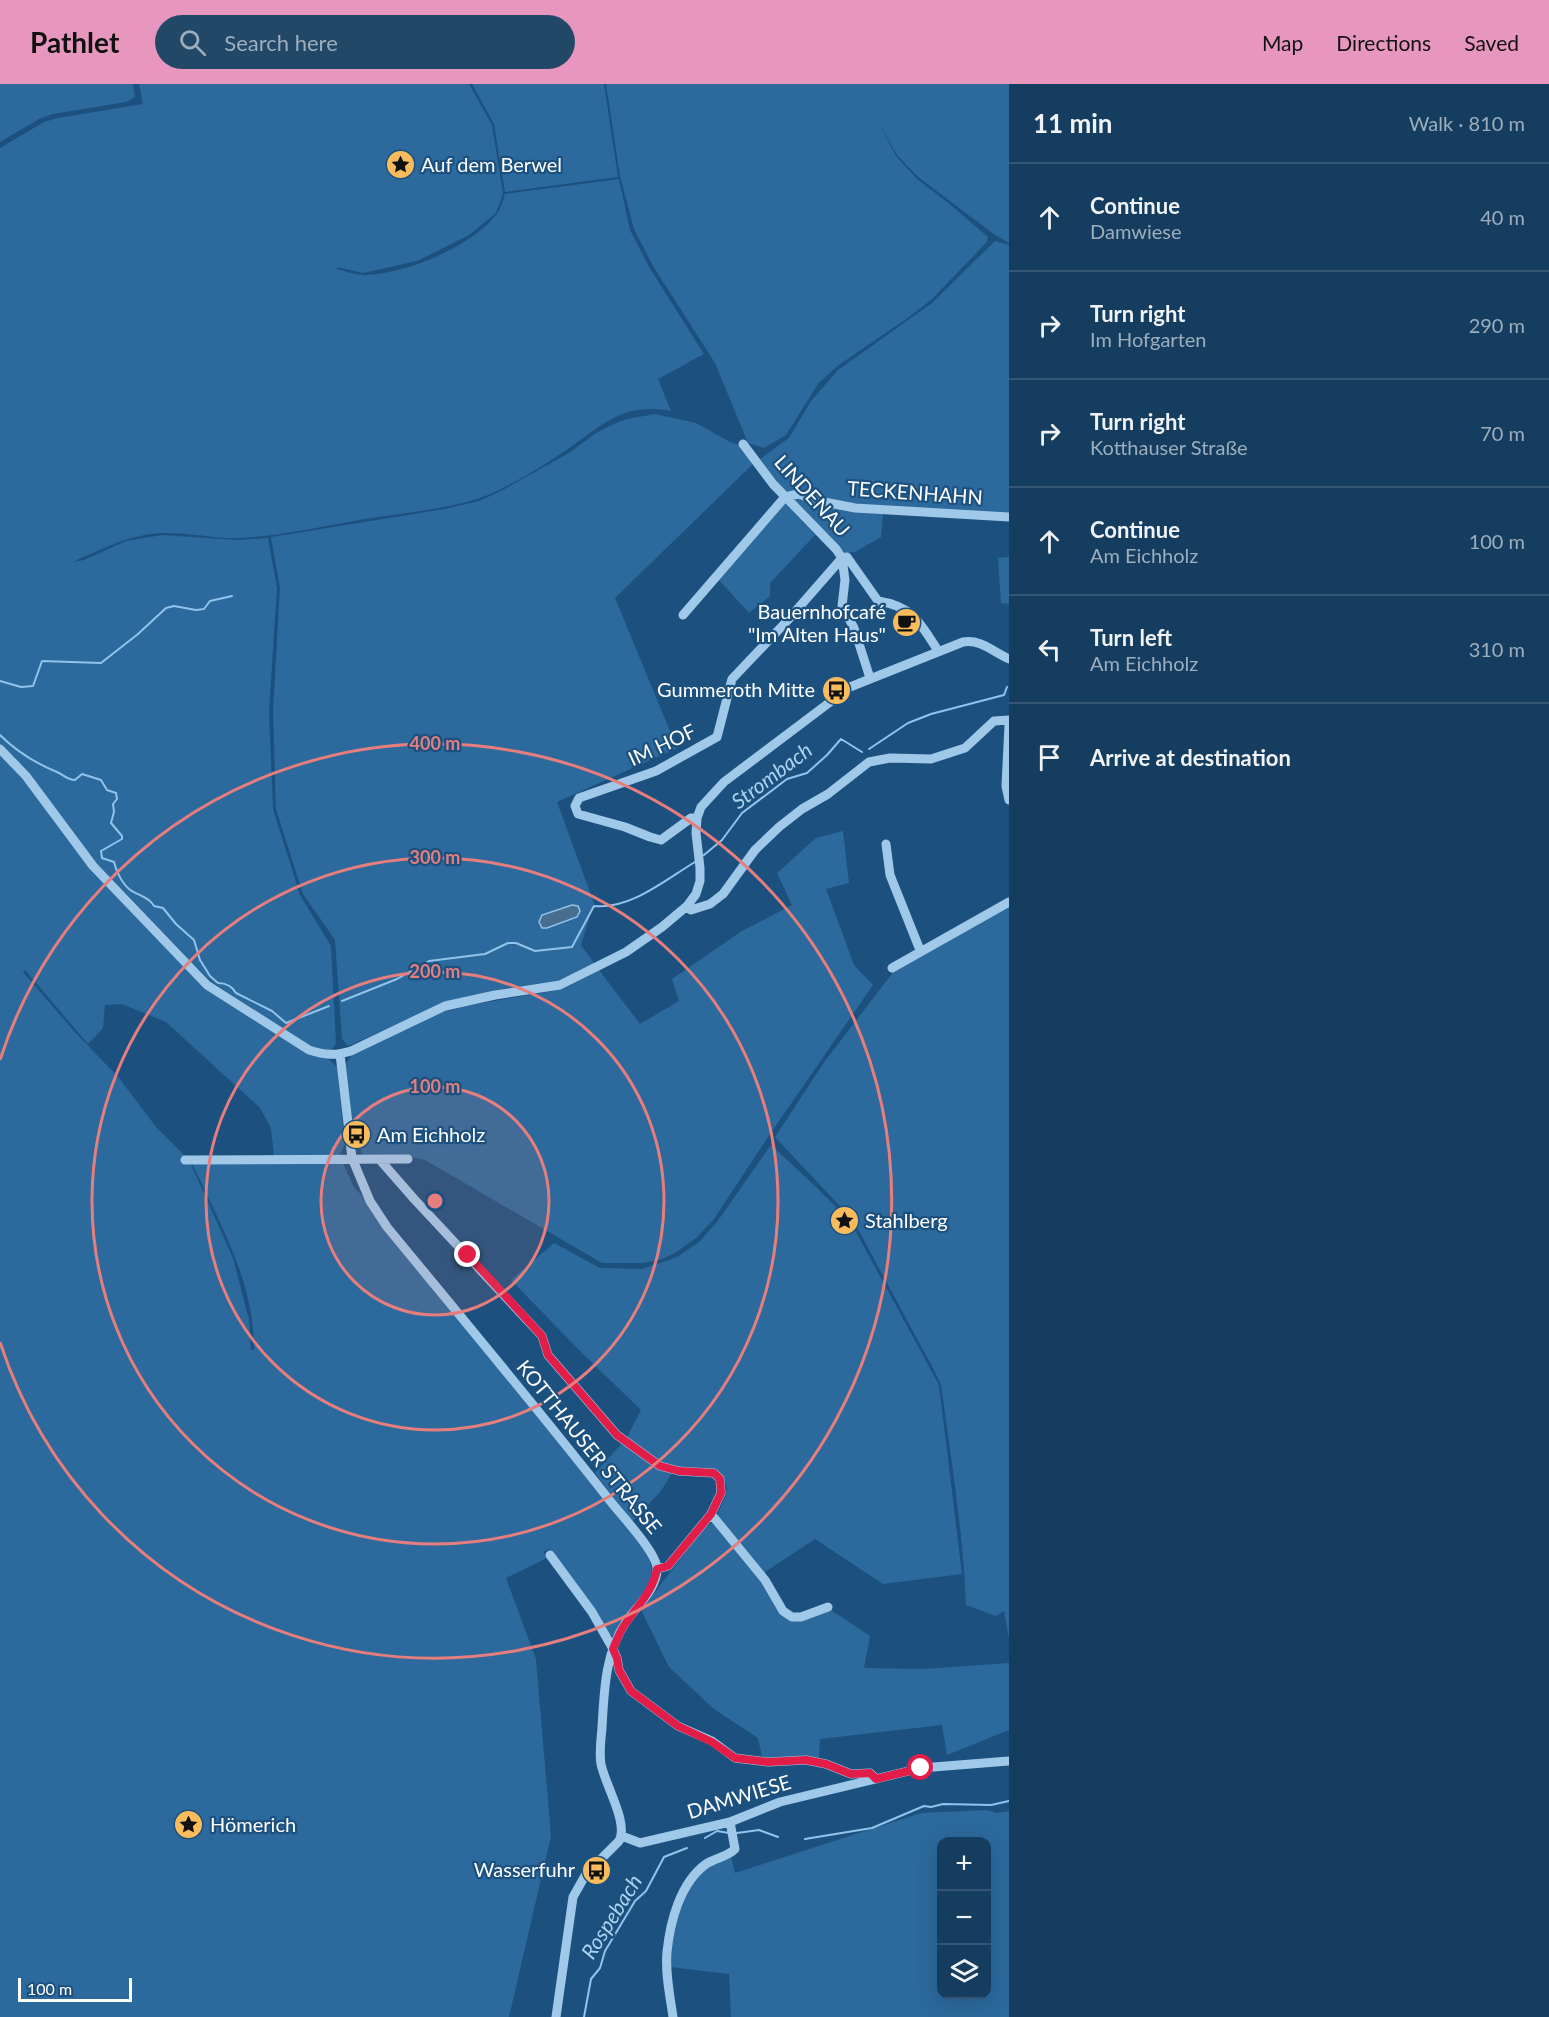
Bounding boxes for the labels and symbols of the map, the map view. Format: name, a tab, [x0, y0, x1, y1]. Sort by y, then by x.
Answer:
place icon: Auf dem Berwel	[384, 149, 416, 181]
place label: Auf dem Berwel	[421, 152, 562, 176]
street label: LINDENAU	[770, 450, 855, 541]
street label: TECKENHAHN	[846, 475, 984, 509]
place label: Bauernhofcafé "Im Alten Haus"	[748, 599, 886, 646]
cafe icon: Bauernhofcafé "Im Alten Haus"	[891, 607, 923, 639]
bus stop icon: Gummeroth Mitte	[820, 674, 852, 706]
place label: Gummeroth Mitte	[657, 677, 815, 701]
street label: IM HOF	[624, 718, 699, 770]
text: 400 m	[410, 732, 460, 754]
water label: Strombach	[726, 736, 816, 813]
text: 300 m	[410, 846, 460, 868]
text: 200 m	[410, 960, 460, 982]
text: 100 m	[410, 1075, 460, 1097]
bus stop icon: Am Eichholz	[340, 1119, 372, 1151]
place label: Am Eichholz	[377, 1122, 485, 1146]
centre of rings	[425, 1191, 445, 1211]
place icon: Stahlberg	[828, 1205, 860, 1237]
place label: Stahlberg	[865, 1208, 948, 1232]
route end	[454, 1241, 480, 1267]
street label: KOTTHAUSER STRASSE	[512, 1355, 667, 1538]
route start	[907, 1754, 933, 1780]
street label: DAMWIESE	[684, 1769, 793, 1823]
place icon: Hömerich	[173, 1809, 205, 1841]
place label: Hömerich	[210, 1812, 296, 1836]
bus stop icon: Wasserfuhr	[580, 1854, 612, 1886]
place label: Wasserfuhr	[474, 1857, 576, 1881]
water label: Rospebach	[575, 1869, 646, 1963]
scale bar	[18, 1975, 132, 2002]

